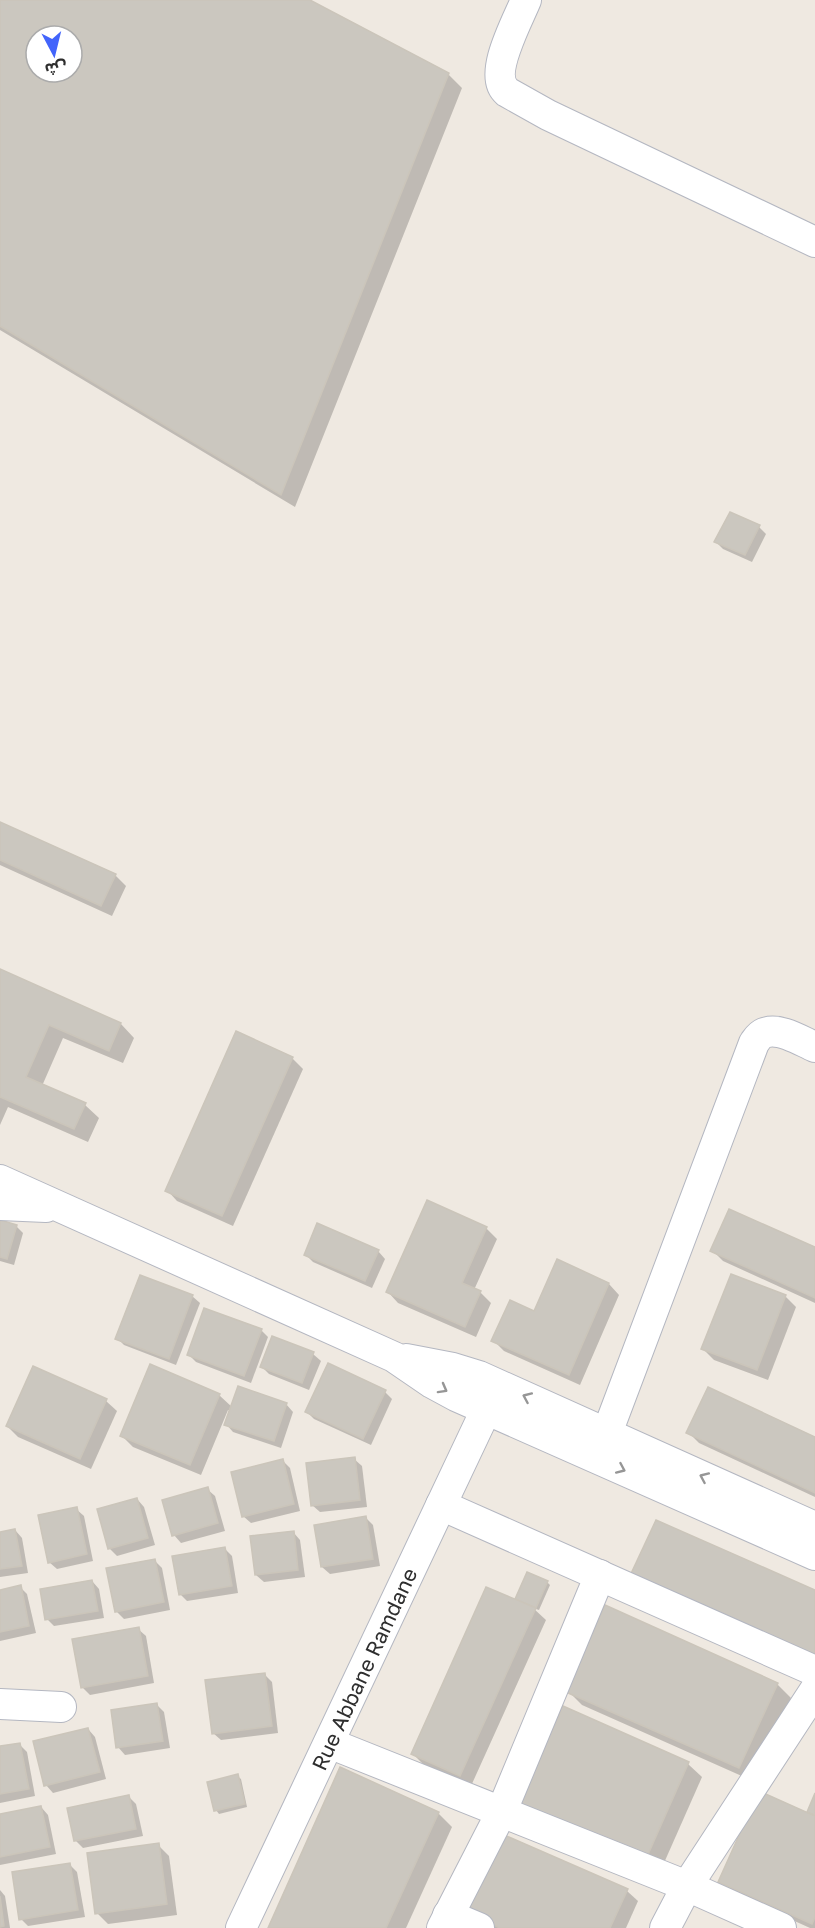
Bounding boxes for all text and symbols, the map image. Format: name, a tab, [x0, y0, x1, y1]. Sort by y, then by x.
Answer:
north arrow	[24, 24, 84, 84]
text: ش	[44, 58, 68, 80]
one-way arrow	[437, 1382, 447, 1393]
one-way arrow	[522, 1392, 533, 1404]
one-way arrow	[614, 1462, 625, 1474]
one-way arrow	[700, 1473, 711, 1485]
street label: Rue Abbane Ramdane	[306, 1564, 422, 1774]

